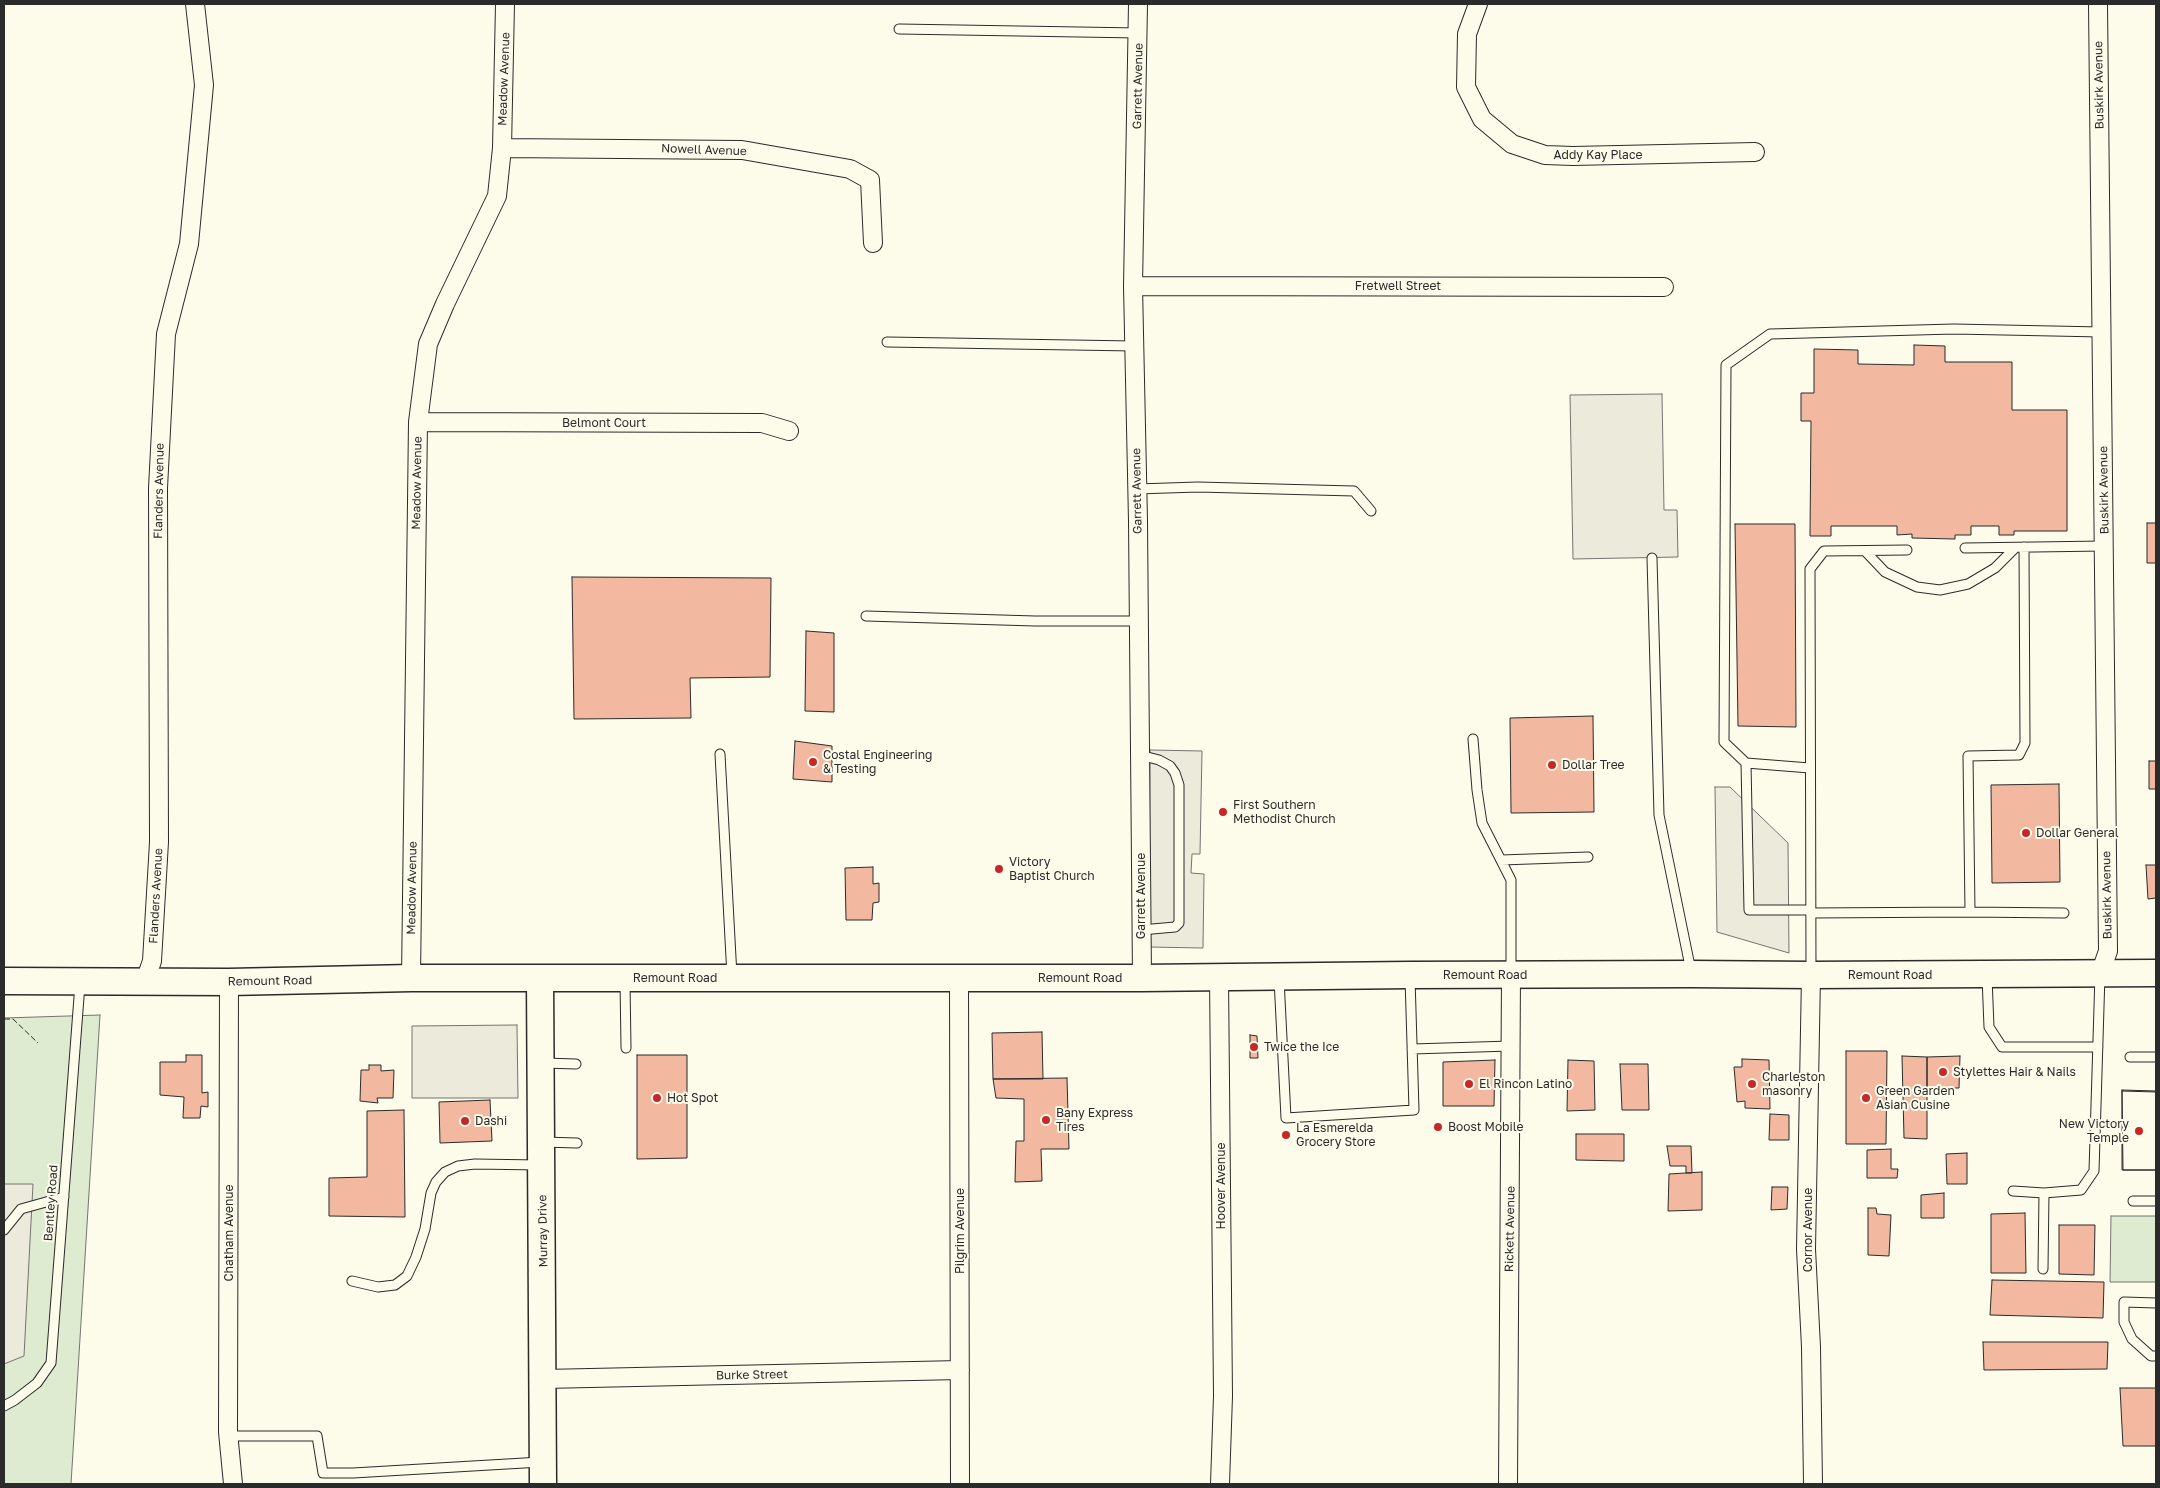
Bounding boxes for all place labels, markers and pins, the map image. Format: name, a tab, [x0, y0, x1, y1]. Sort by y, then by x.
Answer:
place label: Costal Engineering & Testing	[823, 748, 932, 776]
marker: Costal Engineering & Testing	[807, 756, 819, 768]
place label: Dollar Tree	[1562, 758, 1625, 772]
marker: Dollar Tree	[1546, 759, 1558, 771]
place label: First Southern Methodist Church	[1233, 798, 1336, 826]
marker: First Southern Methodist Church	[1217, 806, 1229, 818]
place label: Dollar General	[2036, 826, 2119, 840]
marker: Dollar General	[2020, 827, 2032, 839]
place label: Victory Baptist Church	[1009, 855, 1095, 883]
marker: Victory Baptist Church	[993, 863, 1005, 875]
place label: Twice the Ice	[1264, 1040, 1339, 1054]
marker: Twice the Ice	[1248, 1041, 1260, 1053]
place label: Stylettes Hair & Nails	[1953, 1065, 2076, 1079]
marker: Stylettes Hair & Nails	[1937, 1066, 1949, 1078]
place label: Charleston masonry	[1762, 1070, 1825, 1098]
place label: El Rincon Latino	[1479, 1077, 1572, 1091]
marker: El Rincon Latino	[1463, 1078, 1475, 1090]
marker: Charleston masonry	[1746, 1078, 1758, 1090]
place label: Green Garden Asian Cusine	[1876, 1084, 1955, 1112]
place label: Hot Spot	[667, 1091, 718, 1105]
marker: Hot Spot	[651, 1092, 663, 1104]
marker: Green Garden Asian Cusine	[1860, 1092, 1872, 1104]
place label: Bany Express Tires	[1056, 1106, 1133, 1134]
place label: Dashi	[475, 1114, 507, 1128]
marker: Bany Express Tires	[1040, 1114, 1052, 1126]
marker: Dashi	[459, 1115, 471, 1127]
place label: New Victory Temple	[2059, 1117, 2129, 1145]
place label: Boost Mobile	[1448, 1120, 1523, 1134]
place label: La Esmerelda Grocery Store	[1296, 1121, 1375, 1149]
marker: Boost Mobile	[1432, 1121, 1444, 1133]
marker: New Victory Temple	[2133, 1125, 2145, 1137]
marker: La Esmerelda Grocery Store	[1280, 1129, 1292, 1141]

